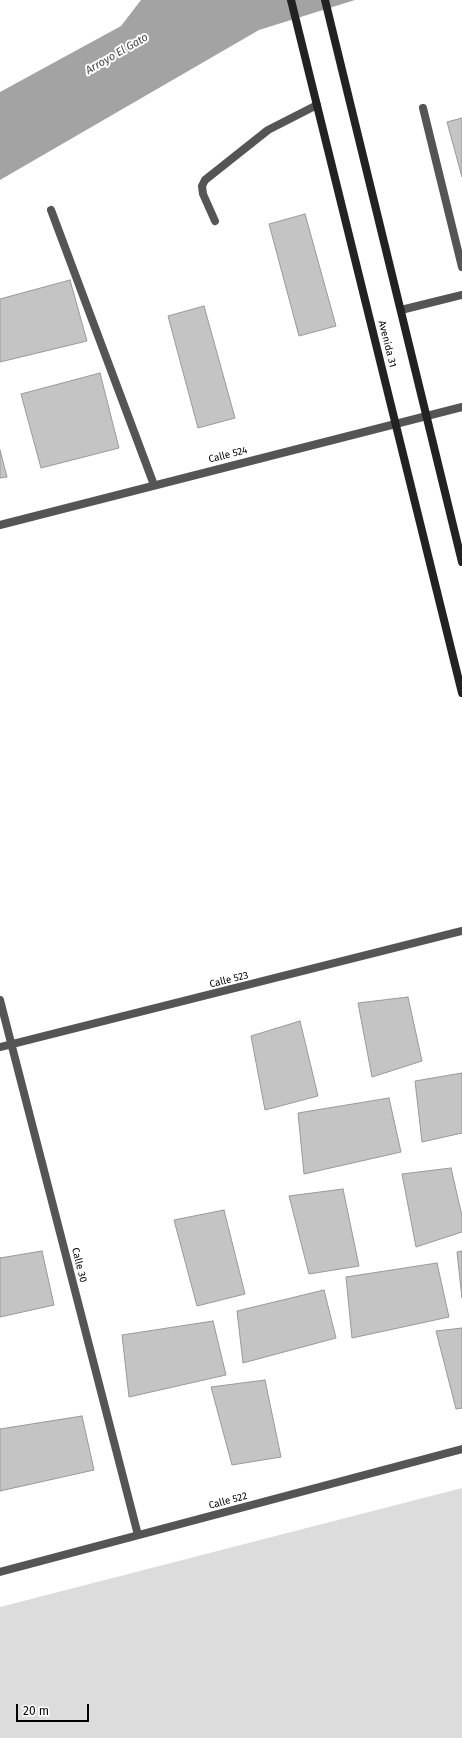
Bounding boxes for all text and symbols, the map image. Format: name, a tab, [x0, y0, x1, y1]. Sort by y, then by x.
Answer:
water label: Arroyo El Gato	[83, 31, 151, 77]
street label: Avenida 31	[375, 319, 399, 369]
street label: Calle 524	[207, 444, 249, 466]
street label: Calle 523	[208, 969, 250, 991]
street label: Calle 30	[69, 1246, 89, 1284]
street label: Calle 522	[207, 1490, 249, 1512]
scale bar	[18, 1696, 91, 1722]
text: 20 m	[23, 1704, 49, 1718]

